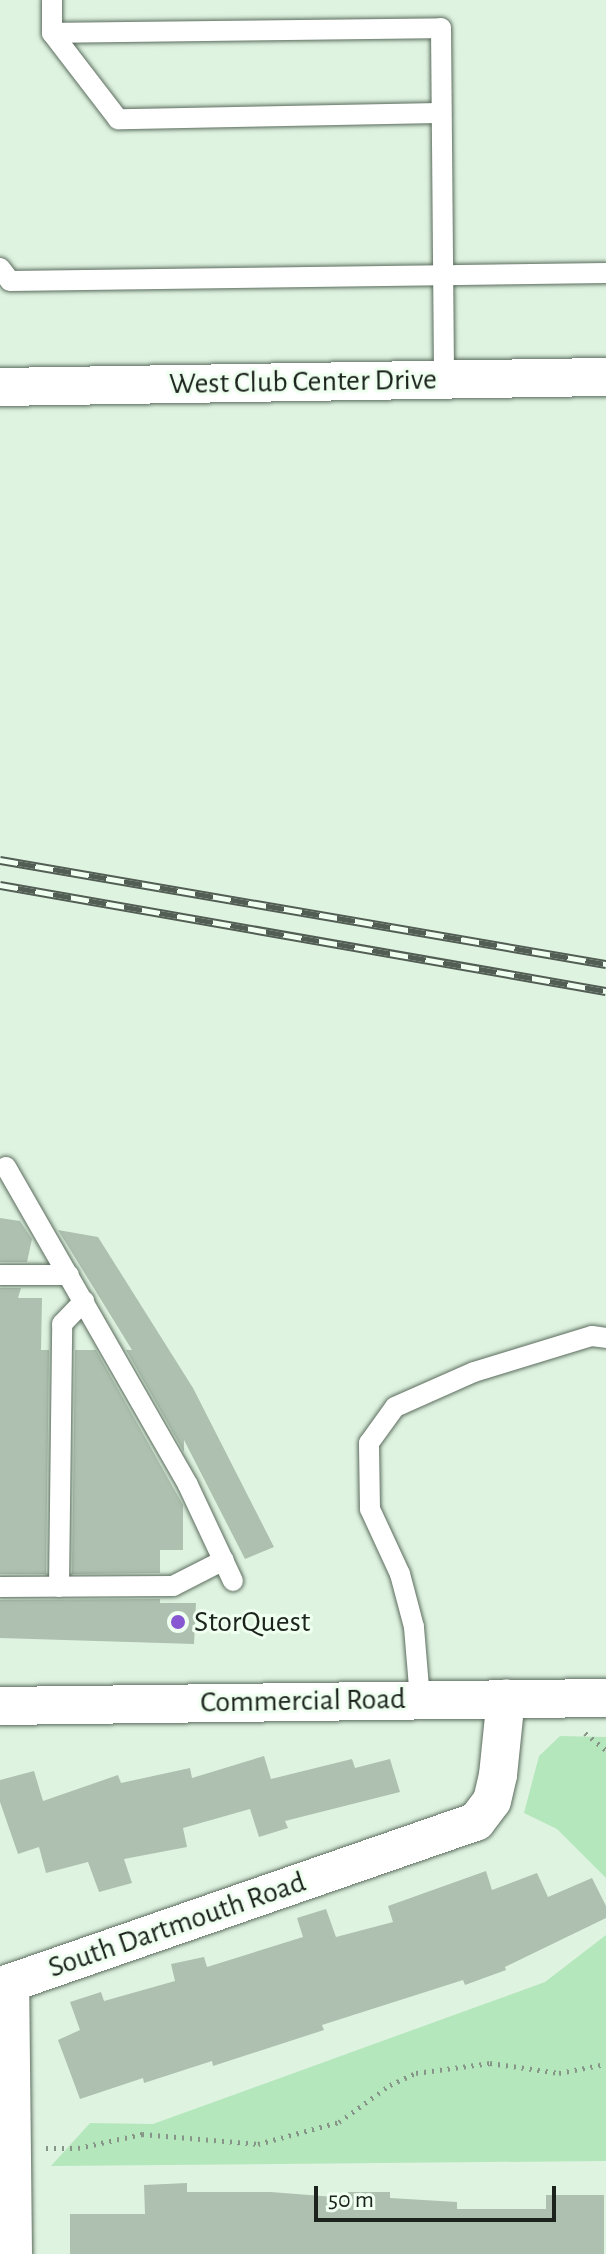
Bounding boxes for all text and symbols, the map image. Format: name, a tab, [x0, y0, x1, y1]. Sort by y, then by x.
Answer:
street label: West Club Center Drive	[169, 362, 437, 402]
place label: StorQuest	[194, 1604, 310, 1640]
marker: StorQuest	[169, 1613, 187, 1631]
street label: Commercial Road	[200, 1681, 406, 1721]
street label: South Dartmouth Road	[44, 1864, 310, 1986]
scale bar	[318, 2170, 560, 2220]
text: 50 m	[328, 2188, 374, 2212]

